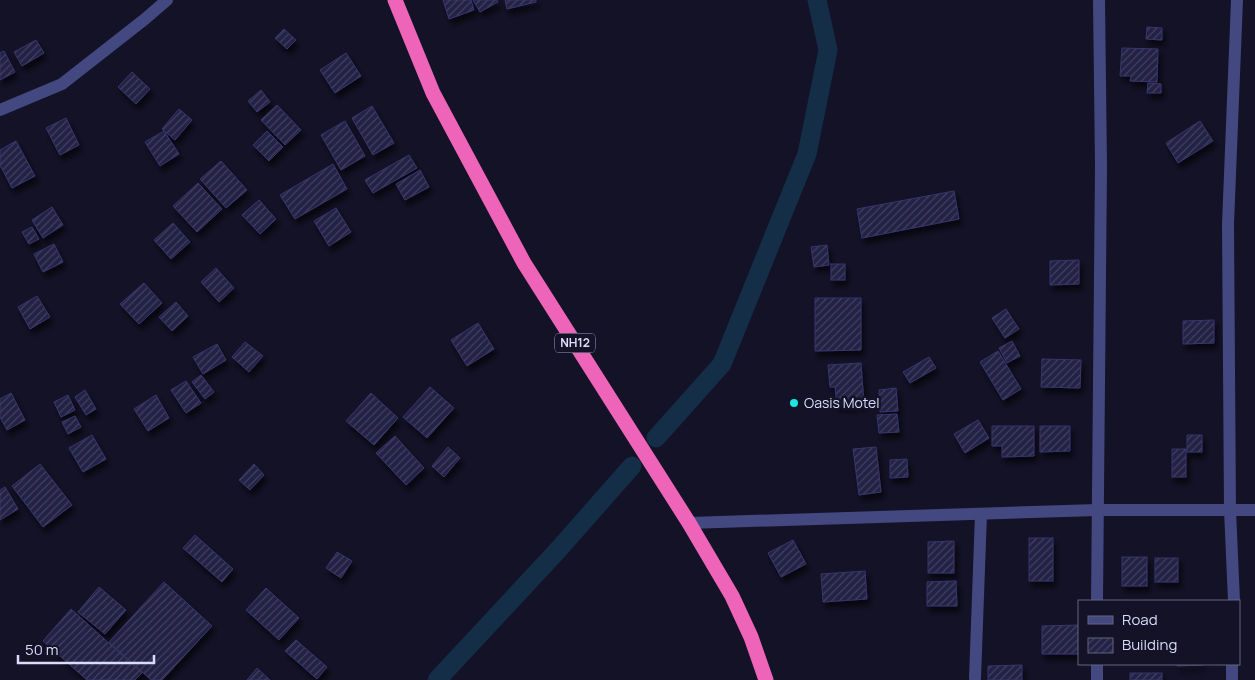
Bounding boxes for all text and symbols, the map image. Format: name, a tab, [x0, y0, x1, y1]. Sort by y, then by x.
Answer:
road number: NH12	[555, 333, 595, 352]
place label: Oasis Motel	[804, 393, 880, 412]
marker: Oasis Motel	[788, 397, 800, 409]
legend	[1078, 600, 1240, 665]
text: Road	[1122, 609, 1158, 630]
scale bar	[18, 632, 154, 664]
text: Building	[1122, 634, 1177, 655]
text: 50 m	[25, 639, 59, 660]

